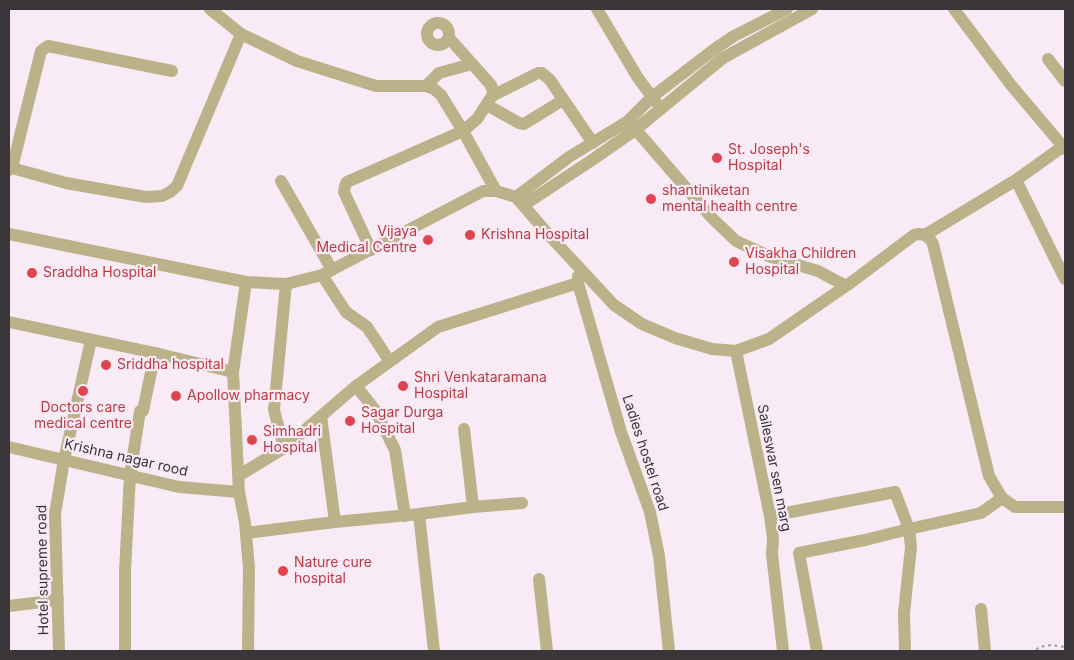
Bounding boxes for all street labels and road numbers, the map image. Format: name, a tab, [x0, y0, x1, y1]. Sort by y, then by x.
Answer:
street label: Ladies hostel road	[618, 393, 672, 513]
street label: Saileswar sen marg	[753, 403, 795, 533]
street label: Krishna nagar rood	[63, 436, 189, 480]
street label: Hotel supreme road	[33, 505, 53, 635]

